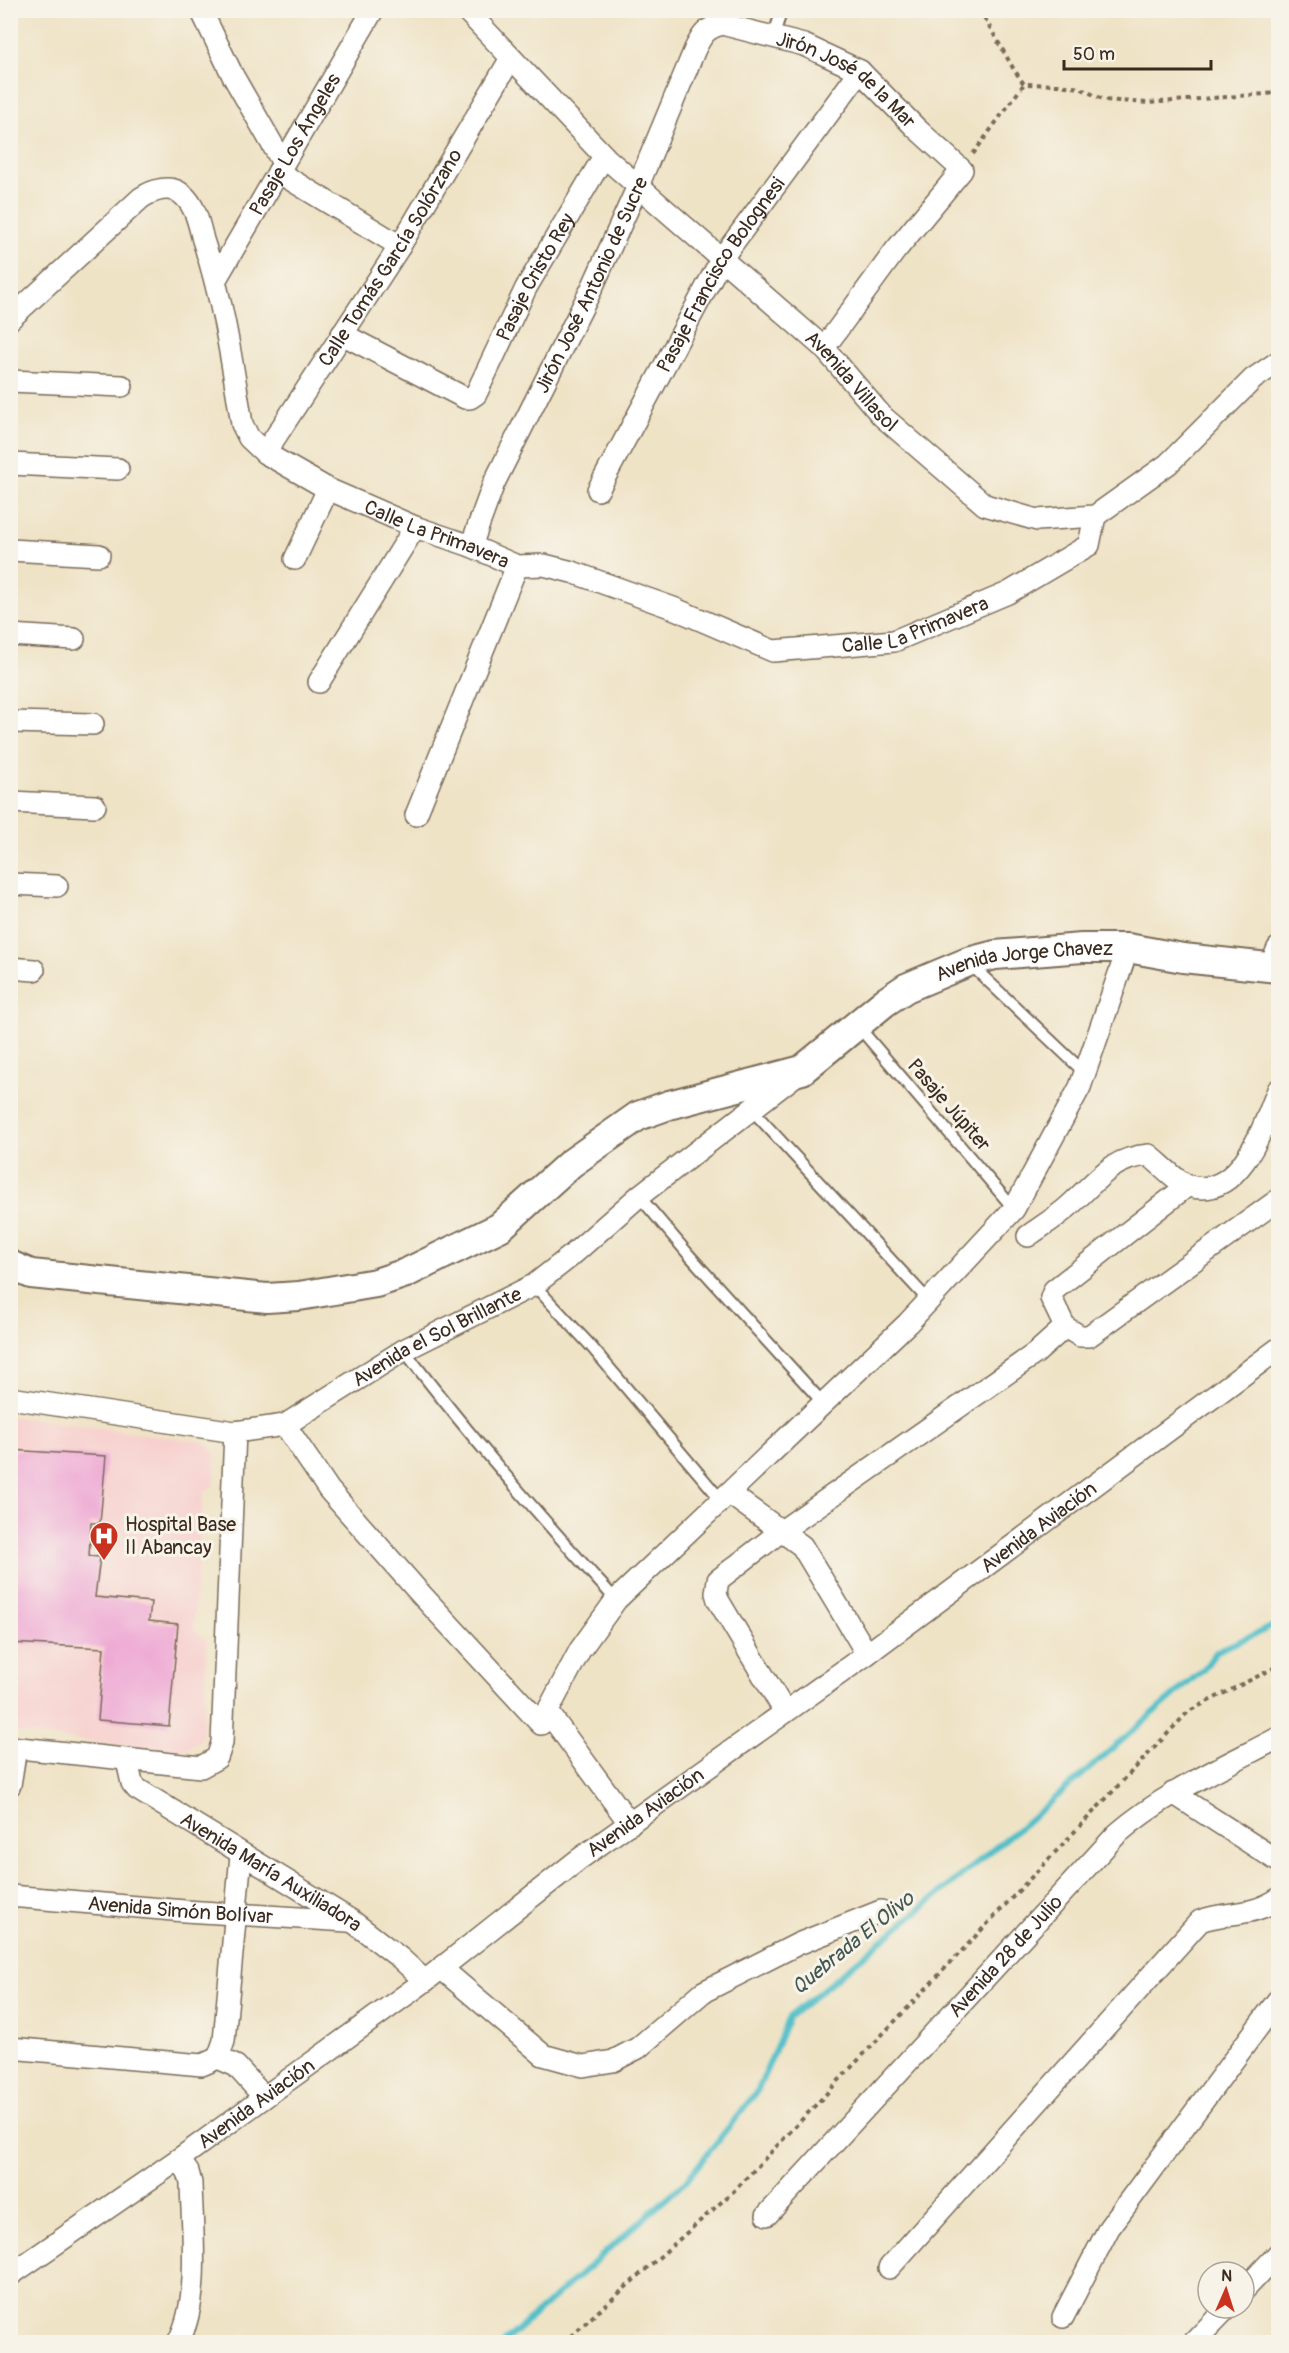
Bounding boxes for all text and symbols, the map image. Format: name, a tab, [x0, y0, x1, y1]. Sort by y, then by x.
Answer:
street label: Jirón José de la Mar	[774, 26, 921, 133]
scale bar	[1064, 33, 1211, 71]
text: 50 m	[1073, 43, 1115, 66]
street label: Pasaje Los Ángeles	[243, 69, 346, 220]
street label: Calle Tomás García Solórzano	[312, 144, 467, 371]
street label: Pasaje Francisco Bolognesi	[651, 172, 790, 376]
street label: Jirón José Antonio de Sucre	[529, 173, 653, 397]
street label: Pasaje Cristo Rey	[490, 208, 580, 345]
street label: Avenida Villasol	[800, 325, 903, 437]
street label: Calle La Primavera	[361, 494, 513, 574]
street label: Calle La Primavera	[841, 590, 992, 658]
street label: Avenida Jorge Chavez	[931, 935, 1113, 987]
street label: Pasaje Júpiter	[902, 1054, 996, 1156]
street label: Avenida el Sol Brillante	[347, 1281, 526, 1392]
street label: Avenida Aviación	[975, 1476, 1101, 1578]
place label: Hospital Base II Abancay	[125, 1512, 236, 1560]
hospital icon: Hospital Base II Abancay	[88, 1520, 120, 1562]
street label: Avenida Aviación	[581, 1762, 709, 1863]
street label: Avenida María Auxiliadora	[176, 1806, 367, 1937]
water label: Quebrada El Olivo	[786, 1884, 921, 2001]
street label: Avenida 28 de Julio	[943, 1889, 1068, 2022]
street label: Avenida Simón Bolívar	[87, 1890, 274, 1929]
street label: Avenida Aviación	[193, 2053, 319, 2154]
north arrow	[1196, 2260, 1256, 2320]
text: N	[1221, 2266, 1233, 2286]

